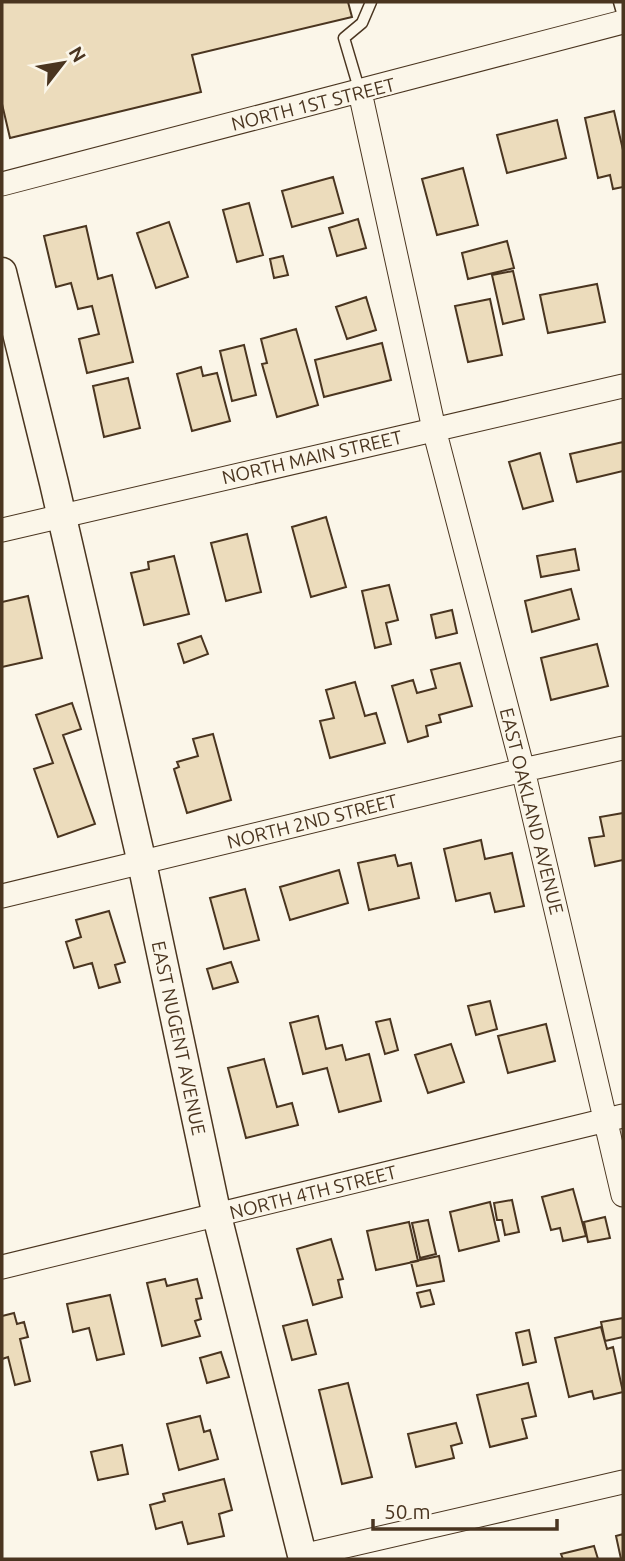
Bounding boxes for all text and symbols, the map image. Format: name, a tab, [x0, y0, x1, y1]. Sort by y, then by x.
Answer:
north arrow	[28, 28, 98, 98]
text: N	[64, 42, 91, 66]
street label: NORTH 1ST STREET	[229, 73, 398, 135]
street label: NORTH MAIN STREET	[220, 425, 405, 488]
street label: EAST OAKLAND AVENUE	[496, 705, 568, 917]
street label: NORTH 2ND STREET	[225, 789, 400, 853]
street label: EAST NUGENT AVENUE	[148, 939, 210, 1137]
street label: NORTH 4TH STREET	[227, 1160, 399, 1223]
scale bar	[373, 1488, 557, 1532]
text: 50 m	[384, 1499, 431, 1523]

